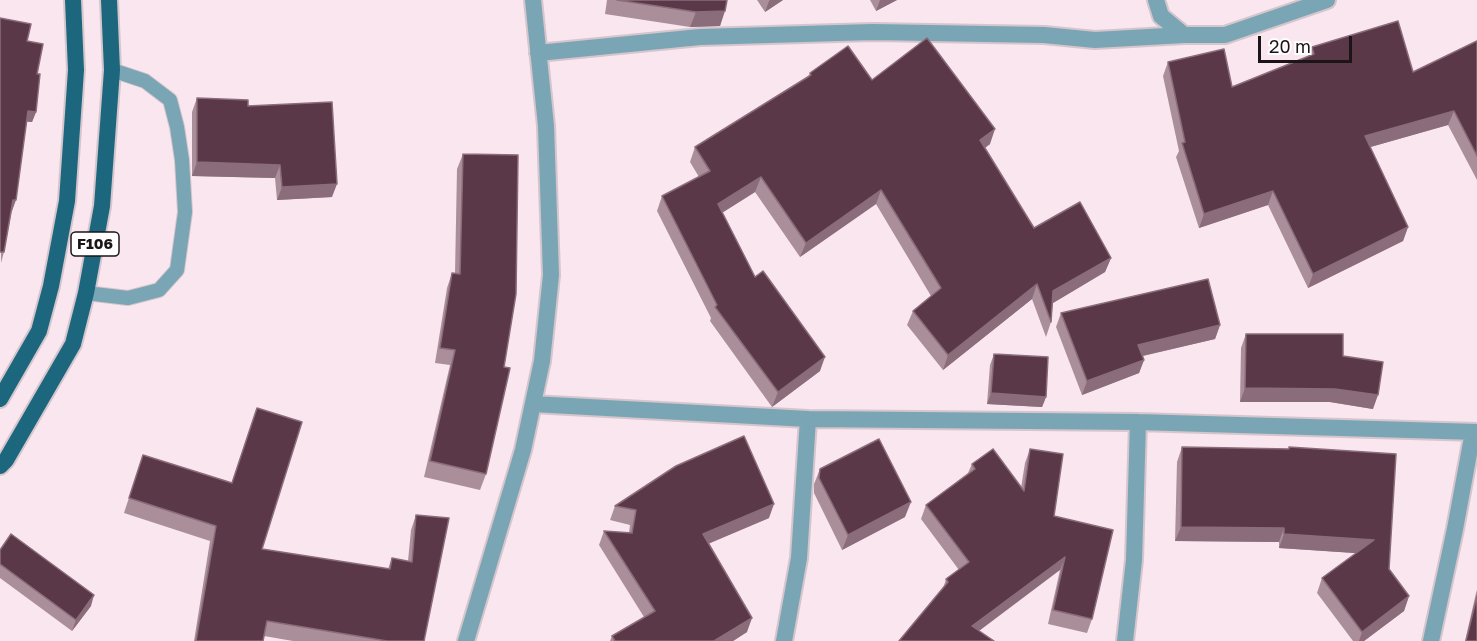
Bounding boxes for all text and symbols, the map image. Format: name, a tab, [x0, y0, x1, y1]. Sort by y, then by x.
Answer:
scale bar	[1261, 24, 1356, 62]
text: 20 m	[1269, 35, 1311, 57]
road number: F106	[71, 232, 119, 256]

